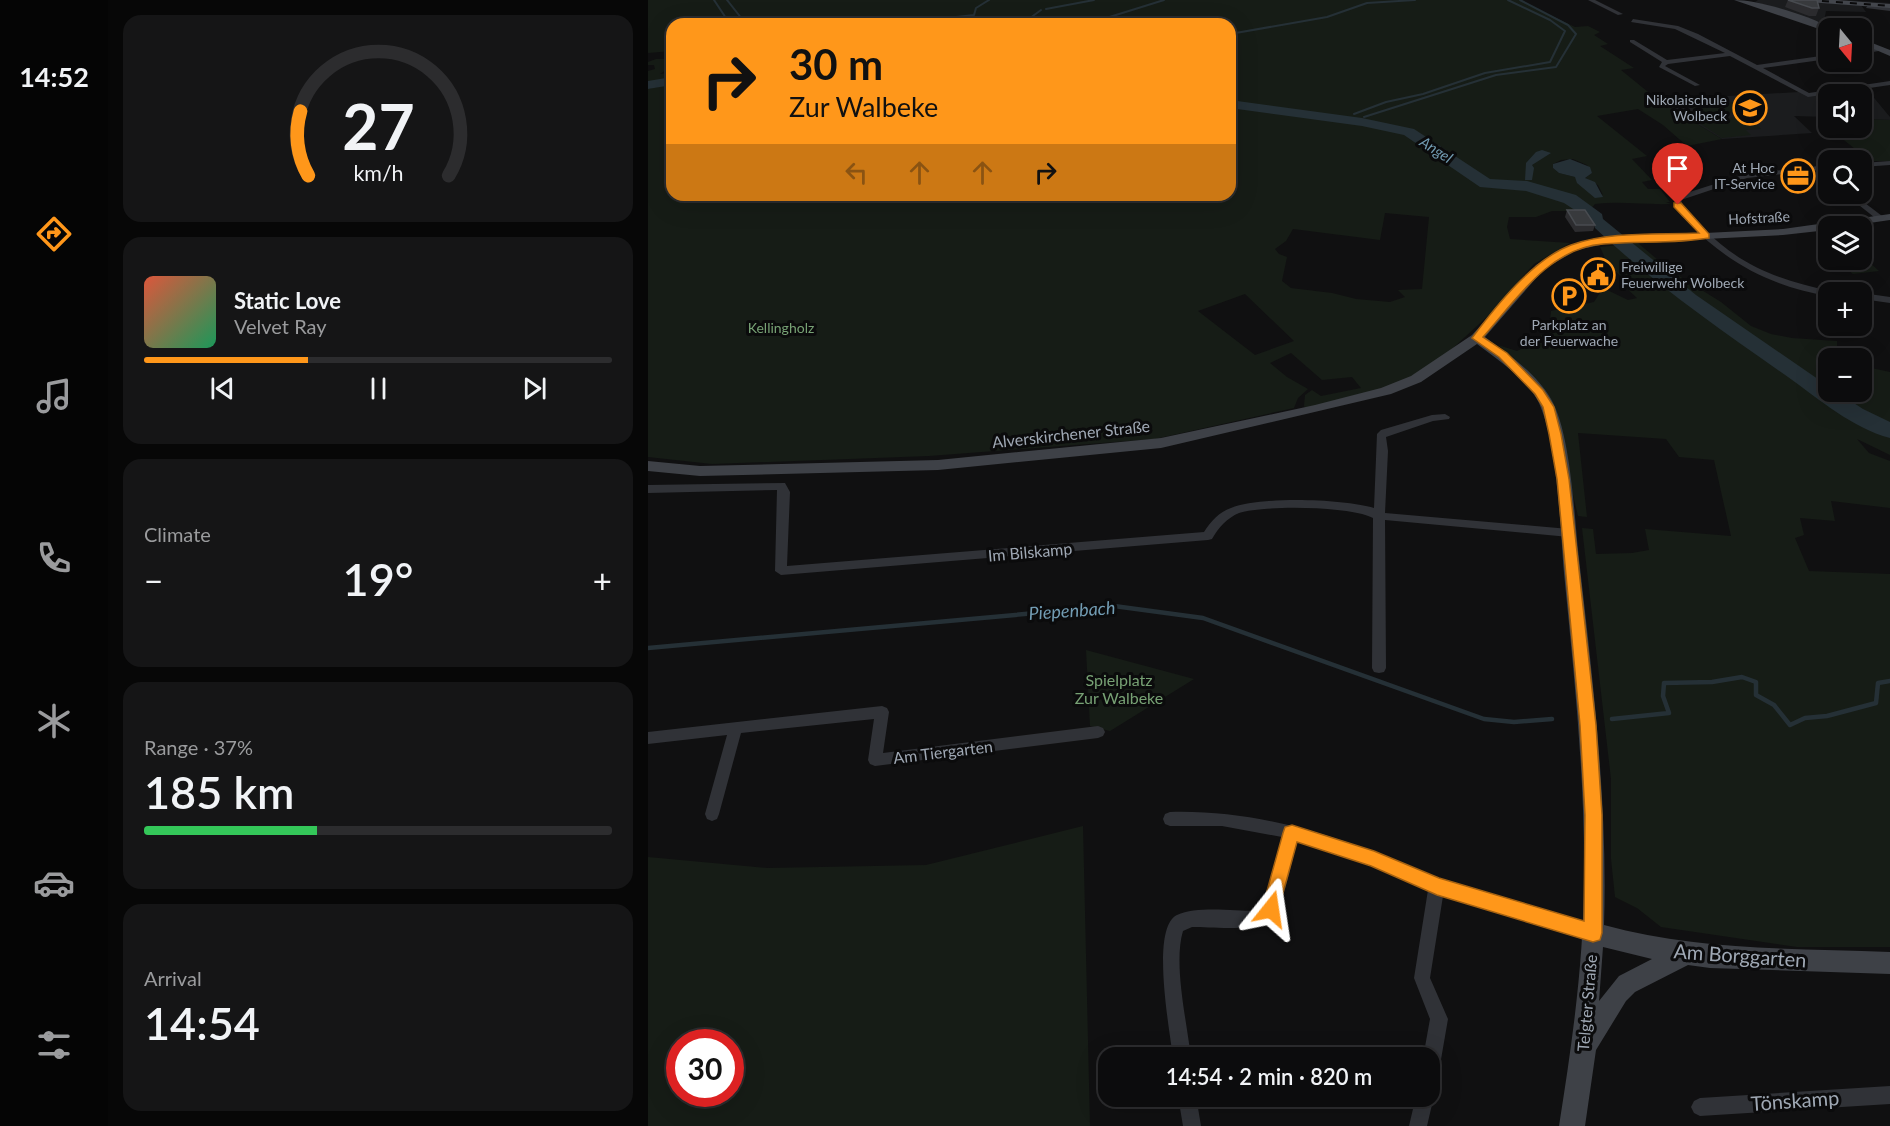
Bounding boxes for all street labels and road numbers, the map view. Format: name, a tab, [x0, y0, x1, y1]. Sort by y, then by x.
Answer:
street label: Hofstraße	[1728, 207, 1790, 228]
street label: Alverskirchener Straße	[991, 416, 1151, 451]
street label: Im Bilskamp	[987, 538, 1073, 565]
street label: Am Tiergarten	[892, 736, 994, 767]
street label: Am Borggarten	[1673, 938, 1807, 972]
street label: Telgter Straße	[1573, 954, 1600, 1052]
street label: Tönskamp	[1750, 1085, 1840, 1115]

